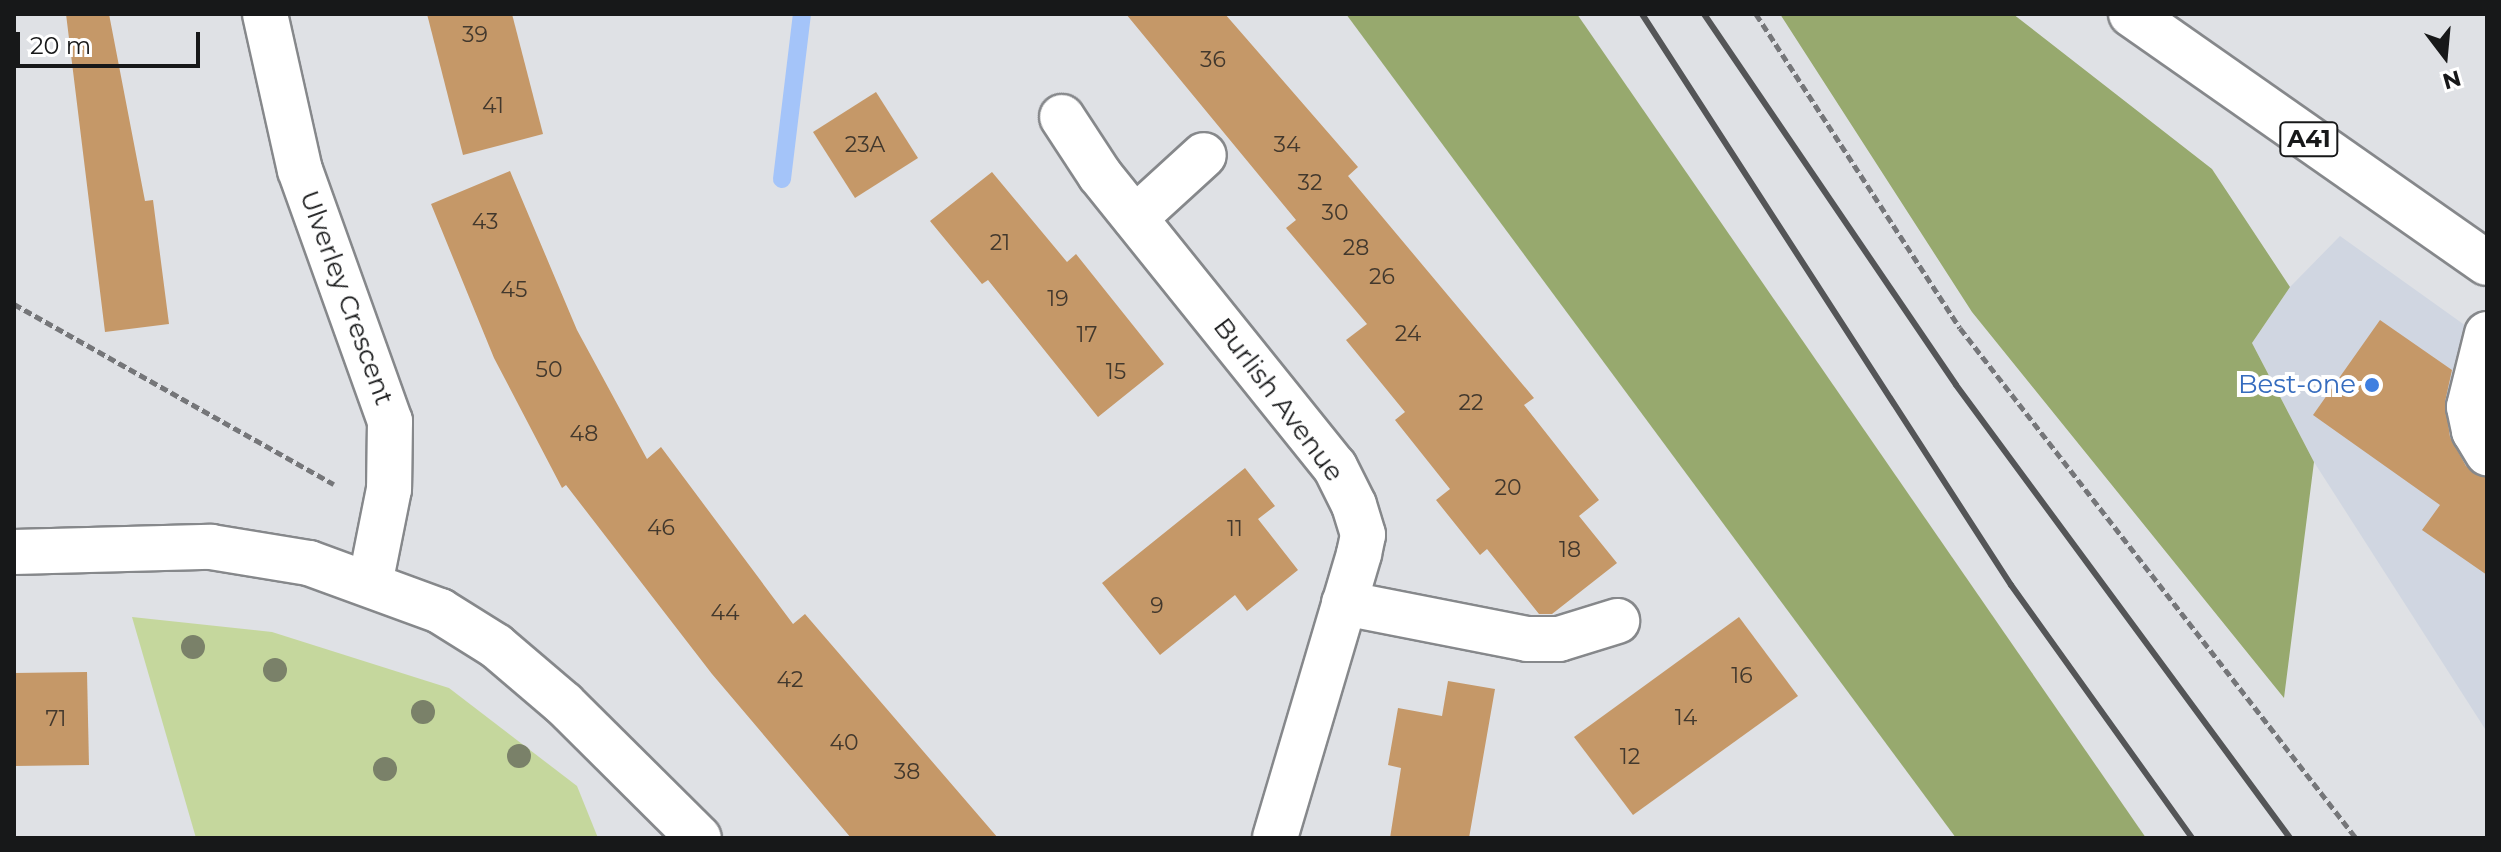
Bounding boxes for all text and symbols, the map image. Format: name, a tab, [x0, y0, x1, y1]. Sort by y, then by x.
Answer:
scale bar	[20, 16, 204, 66]
north arrow	[2405, 16, 2485, 96]
house number: 39	[462, 22, 488, 48]
text: 20 m	[30, 31, 91, 60]
house number: 36	[1200, 47, 1226, 73]
text: N	[2439, 64, 2464, 95]
house number: 41	[482, 93, 504, 119]
road number: A41	[2279, 119, 2339, 159]
house number: 23A	[845, 132, 885, 158]
house number: 34	[1274, 132, 1300, 158]
house number: 32	[1298, 170, 1322, 196]
street label: Ulverley Crescent	[293, 187, 399, 409]
house number: 30	[1322, 200, 1348, 226]
house number: 43	[472, 209, 498, 235]
house number: 21	[990, 230, 1010, 256]
house number: 28	[1343, 235, 1369, 261]
house number: 26	[1369, 264, 1395, 290]
house number: 45	[501, 277, 527, 303]
house number: 19	[1047, 286, 1069, 312]
street label: Burlish Avenue	[1206, 312, 1350, 488]
house number: 24	[1395, 321, 1421, 347]
house number: 17	[1077, 322, 1097, 348]
house number: 50	[535, 357, 563, 383]
house number: 15	[1106, 359, 1126, 385]
place label: Best-one	[2238, 369, 2356, 401]
marker: Best-one	[2363, 376, 2381, 394]
house number: 22	[1459, 390, 1483, 416]
house number: 48	[570, 421, 598, 447]
house number: 20	[1494, 475, 1522, 501]
house number: 46	[647, 515, 675, 541]
house number: 11	[1227, 516, 1243, 542]
house number: 18	[1559, 537, 1581, 563]
house number: 9	[1150, 593, 1164, 619]
house number: 44	[710, 600, 740, 626]
house number: 16	[1731, 663, 1753, 689]
house number: 42	[777, 667, 803, 693]
house number: 14	[1675, 705, 1697, 731]
house number: 71	[45, 706, 67, 732]
house number: 40	[829, 730, 859, 756]
house number: 12	[1620, 744, 1640, 770]
house number: 38	[894, 759, 920, 785]

